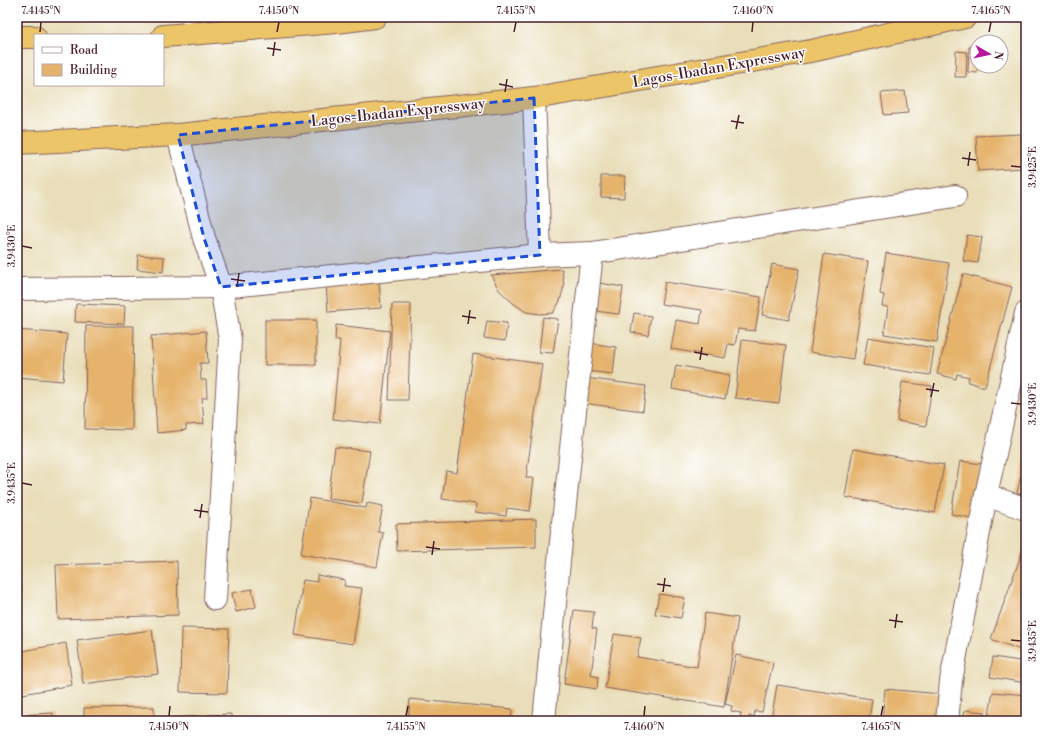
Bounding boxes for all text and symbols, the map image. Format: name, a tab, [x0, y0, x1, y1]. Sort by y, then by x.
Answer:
text: 7.4145°N	[21, 5, 61, 17]
text: 7.4150°N	[259, 5, 300, 17]
text: 7.4155°N	[496, 5, 536, 17]
text: 7.4160°N	[733, 5, 774, 17]
text: 7.4165°N	[971, 5, 1011, 17]
legend	[34, 34, 164, 86]
north arrow	[969, 34, 1009, 74]
text: Road	[70, 43, 98, 58]
street label: Lagos-Ibadan Expressway	[631, 43, 808, 92]
text: N	[990, 50, 1005, 61]
text: Building	[69, 63, 118, 78]
street label: Lagos-Ibadan Expressway	[310, 94, 487, 131]
text: 3.9425°E	[1027, 146, 1039, 188]
text: 3.9430°E	[6, 225, 18, 267]
text: 3.9430°E	[1027, 383, 1039, 425]
text: 3.9435°E	[6, 462, 18, 504]
text: 3.9435°E	[1027, 620, 1039, 662]
text: 7.4150°N	[149, 721, 190, 733]
text: 7.4155°N	[386, 721, 426, 733]
text: 7.4160°N	[624, 721, 665, 733]
text: 7.4165°N	[861, 721, 901, 733]

